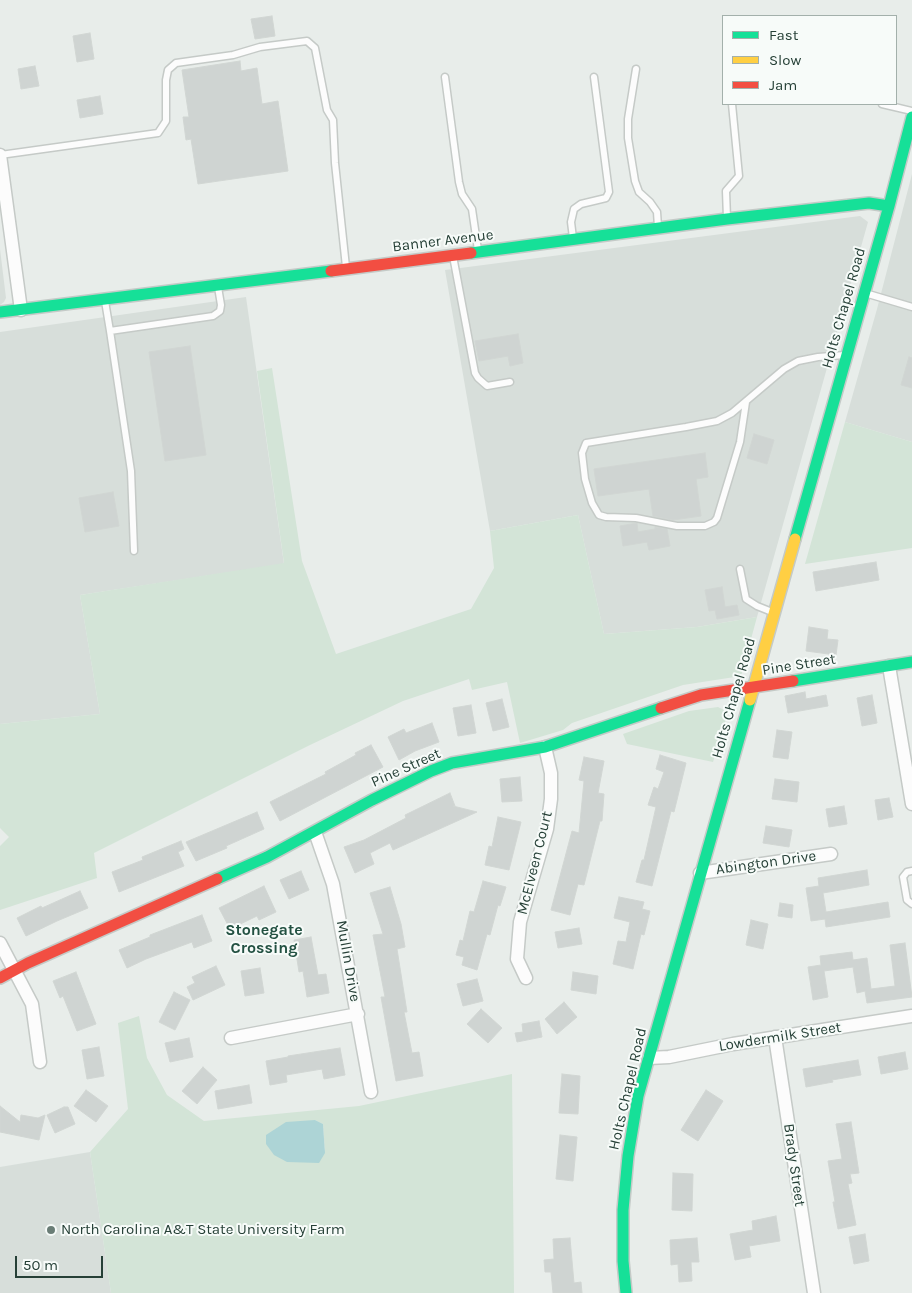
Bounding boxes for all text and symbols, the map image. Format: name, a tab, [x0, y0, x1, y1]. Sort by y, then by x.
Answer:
legend	[722, 15, 897, 105]
text: Fast	[769, 26, 798, 44]
text: Slow	[769, 51, 801, 69]
text: Jam	[769, 76, 797, 94]
street label: Banner Avenue	[391, 226, 495, 256]
street label: Holts Chapel Road	[818, 246, 870, 370]
street label: Holts Chapel Road	[708, 636, 760, 760]
street label: Pine Street	[761, 650, 837, 680]
street label: Pine Street	[368, 745, 444, 791]
street label: McElveen Court	[513, 809, 557, 917]
street label: Abington Drive	[715, 847, 817, 879]
street label: Mullin Drive	[332, 919, 364, 1003]
district label: Stonegate Crossing	[225, 920, 303, 958]
street label: Lowdermilk Street	[717, 1018, 843, 1056]
street label: Holts Chapel Road	[605, 1026, 651, 1152]
street label: Brady Street	[779, 1122, 809, 1208]
place label: North Carolina A&T State University Farm	[61, 1221, 345, 1239]
marker: North Carolina A&T State University Farm	[45, 1224, 57, 1236]
scale bar	[18, 1246, 105, 1278]
text: 50 m	[23, 1256, 58, 1274]

